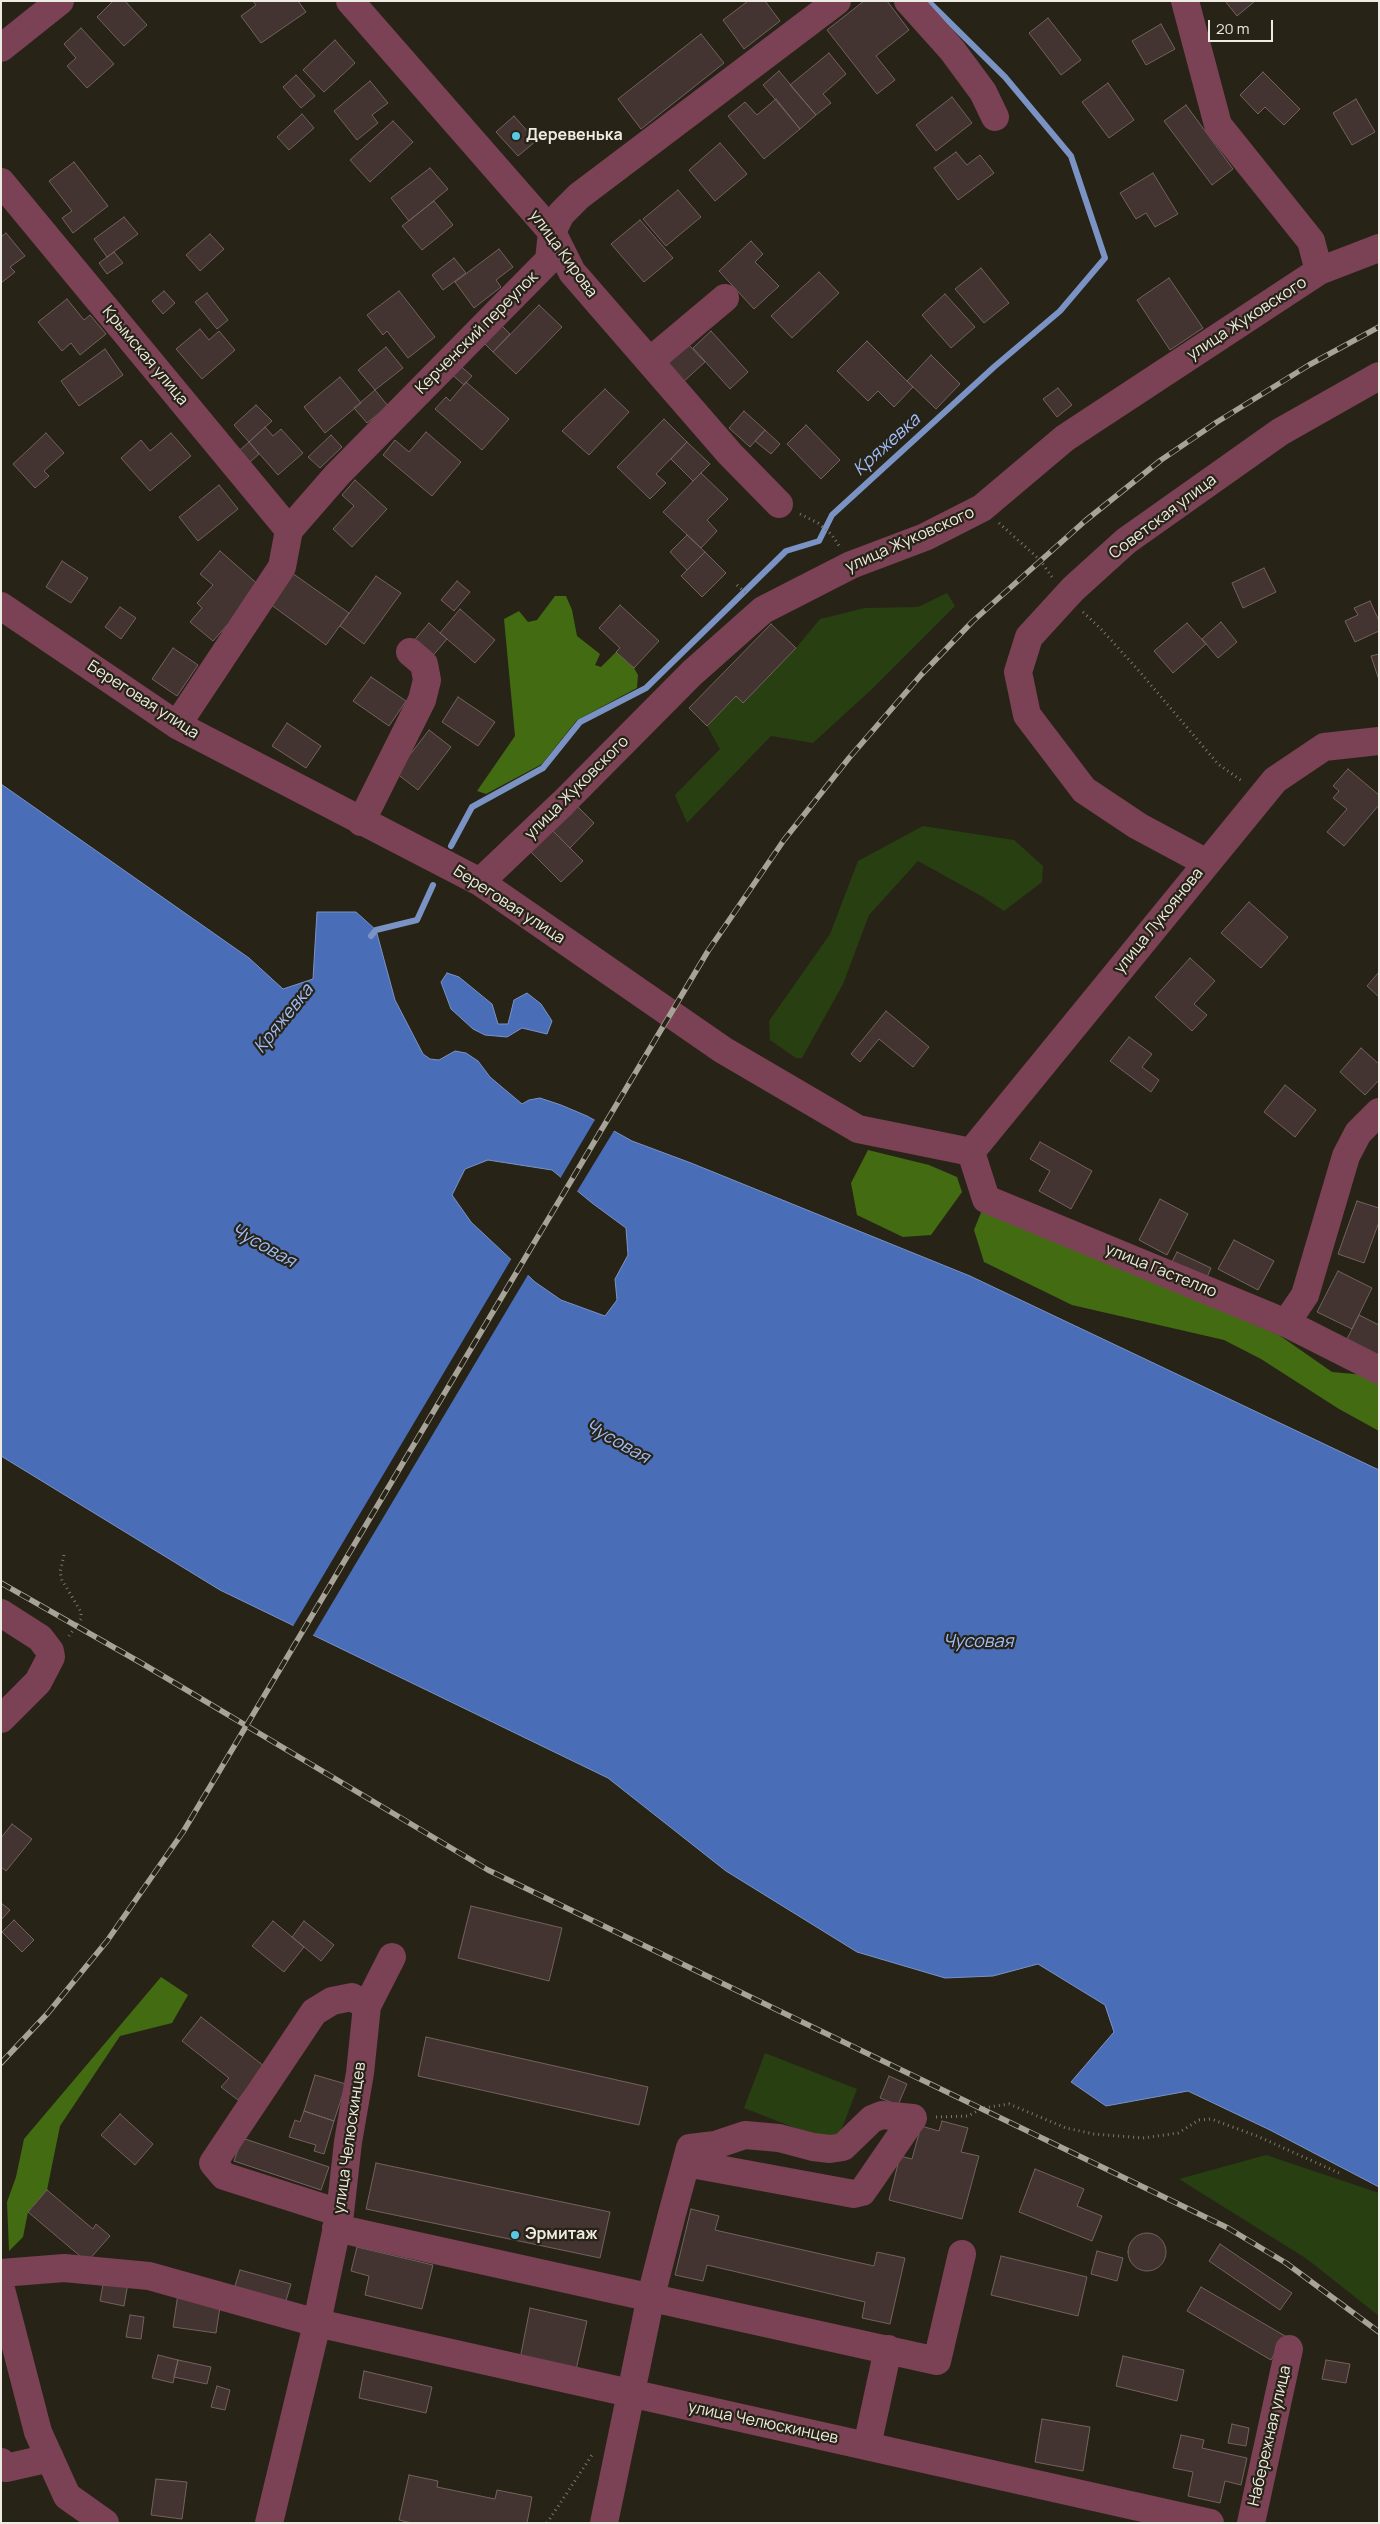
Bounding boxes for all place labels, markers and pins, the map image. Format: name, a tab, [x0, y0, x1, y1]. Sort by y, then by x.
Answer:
place label: Деревенька	[526, 126, 623, 146]
marker: Деревенька	[510, 130, 522, 142]
place label: Эрмитаж	[525, 2225, 597, 2245]
marker: Эрмитаж	[509, 2229, 521, 2241]

